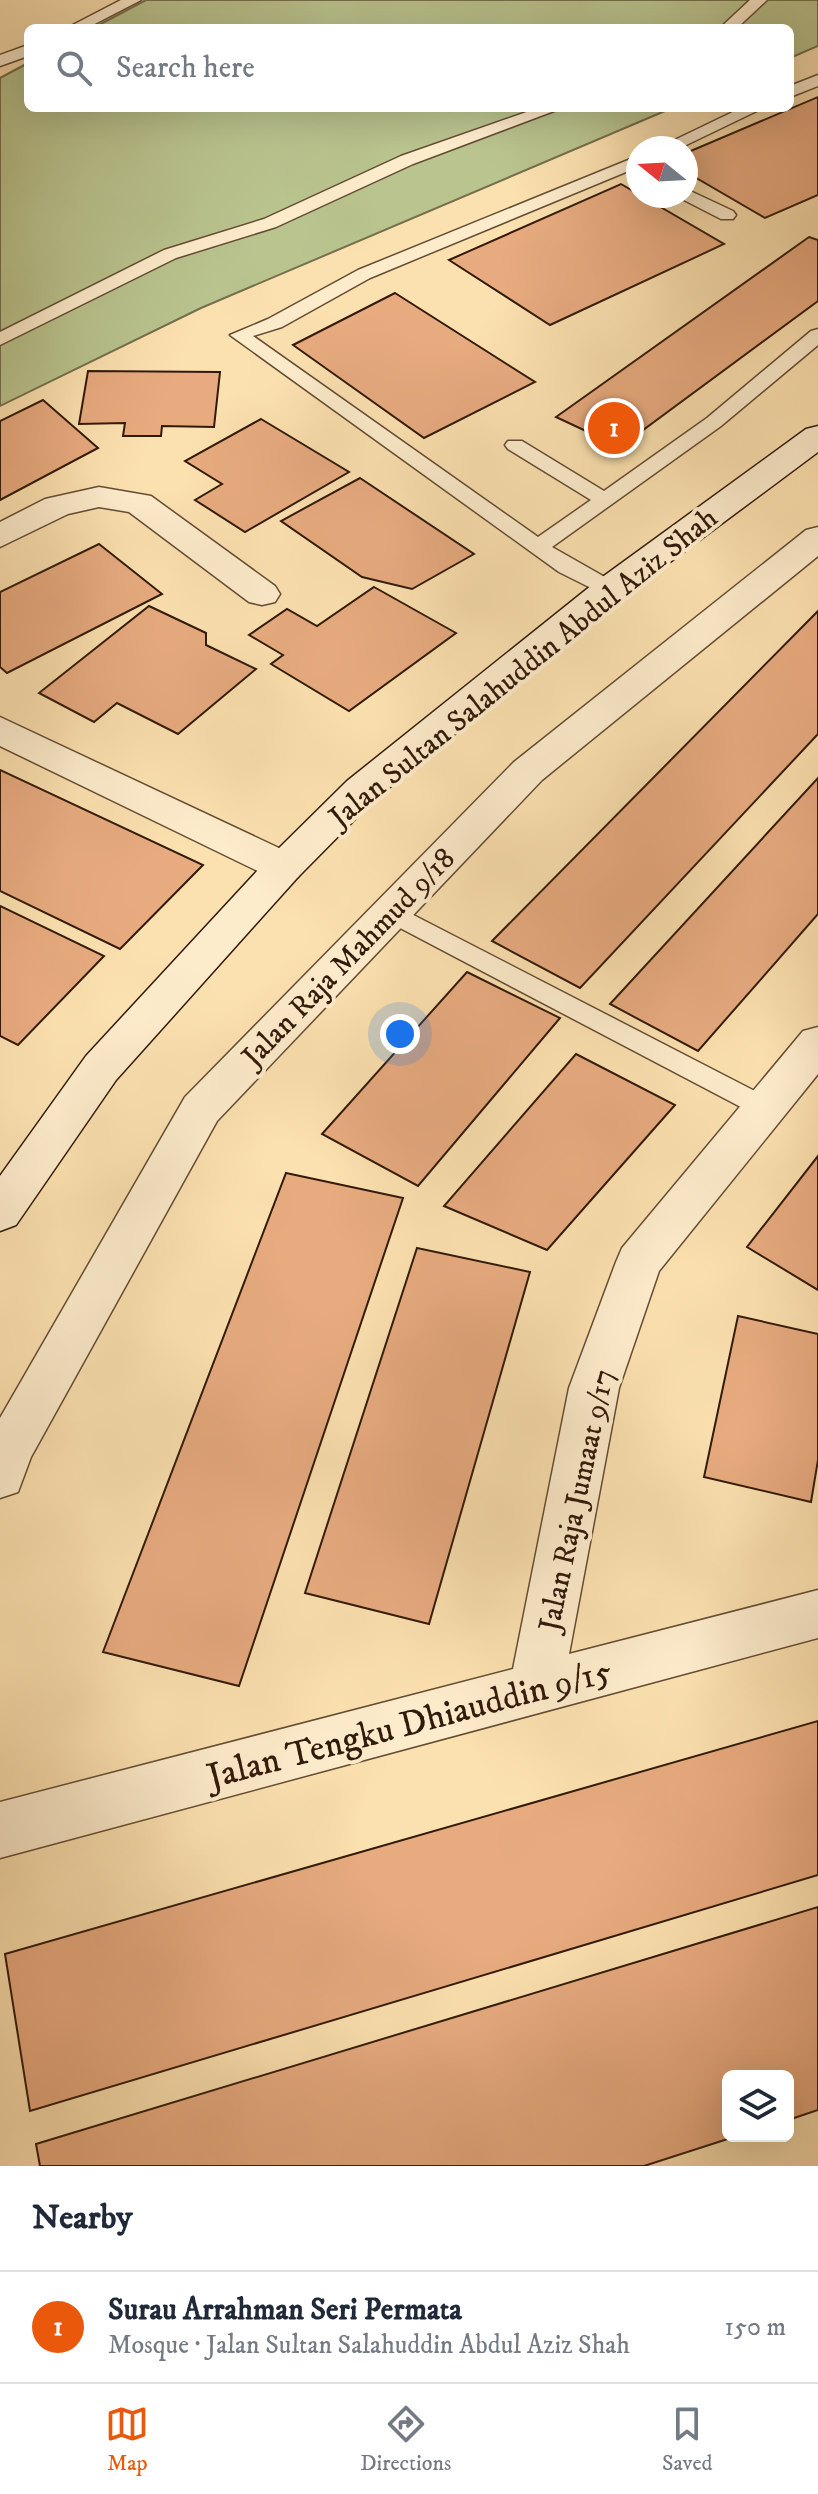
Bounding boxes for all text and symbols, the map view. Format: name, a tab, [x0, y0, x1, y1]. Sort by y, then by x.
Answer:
search box	[24, 24, 794, 112]
icon: search	[52, 46, 96, 90]
text: Search here	[116, 50, 255, 87]
north arrow	[626, 136, 698, 208]
pin: 1	[588, 398, 640, 458]
street label: Jalan Sultan Salahuddin Abdul Aziz Shah	[320, 500, 726, 838]
street label: Jalan Raja Mahmud 9/18	[233, 841, 463, 1077]
your location	[380, 1014, 420, 1054]
street label: Jalan Raja Jumaat 9/17	[531, 1366, 623, 1638]
street label: Jalan Tengku Dhiauddin 9/15	[200, 1649, 617, 1801]
map controls	[722, 2070, 794, 2142]
button: layers	[722, 2070, 794, 2142]
text: Nearby	[32, 2197, 133, 2239]
text: Surau Arrahman Seri Permata	[108, 2292, 462, 2329]
text: 1	[53, 2311, 63, 2344]
text: 150 m	[725, 2311, 786, 2344]
text: Mosque · Jalan Sultan Salahuddin Abdul Aziz Shah	[108, 2329, 630, 2362]
tab: Map	[105, 2402, 149, 2477]
tab: Directions	[360, 2402, 451, 2477]
tab: Saved	[662, 2402, 713, 2477]

